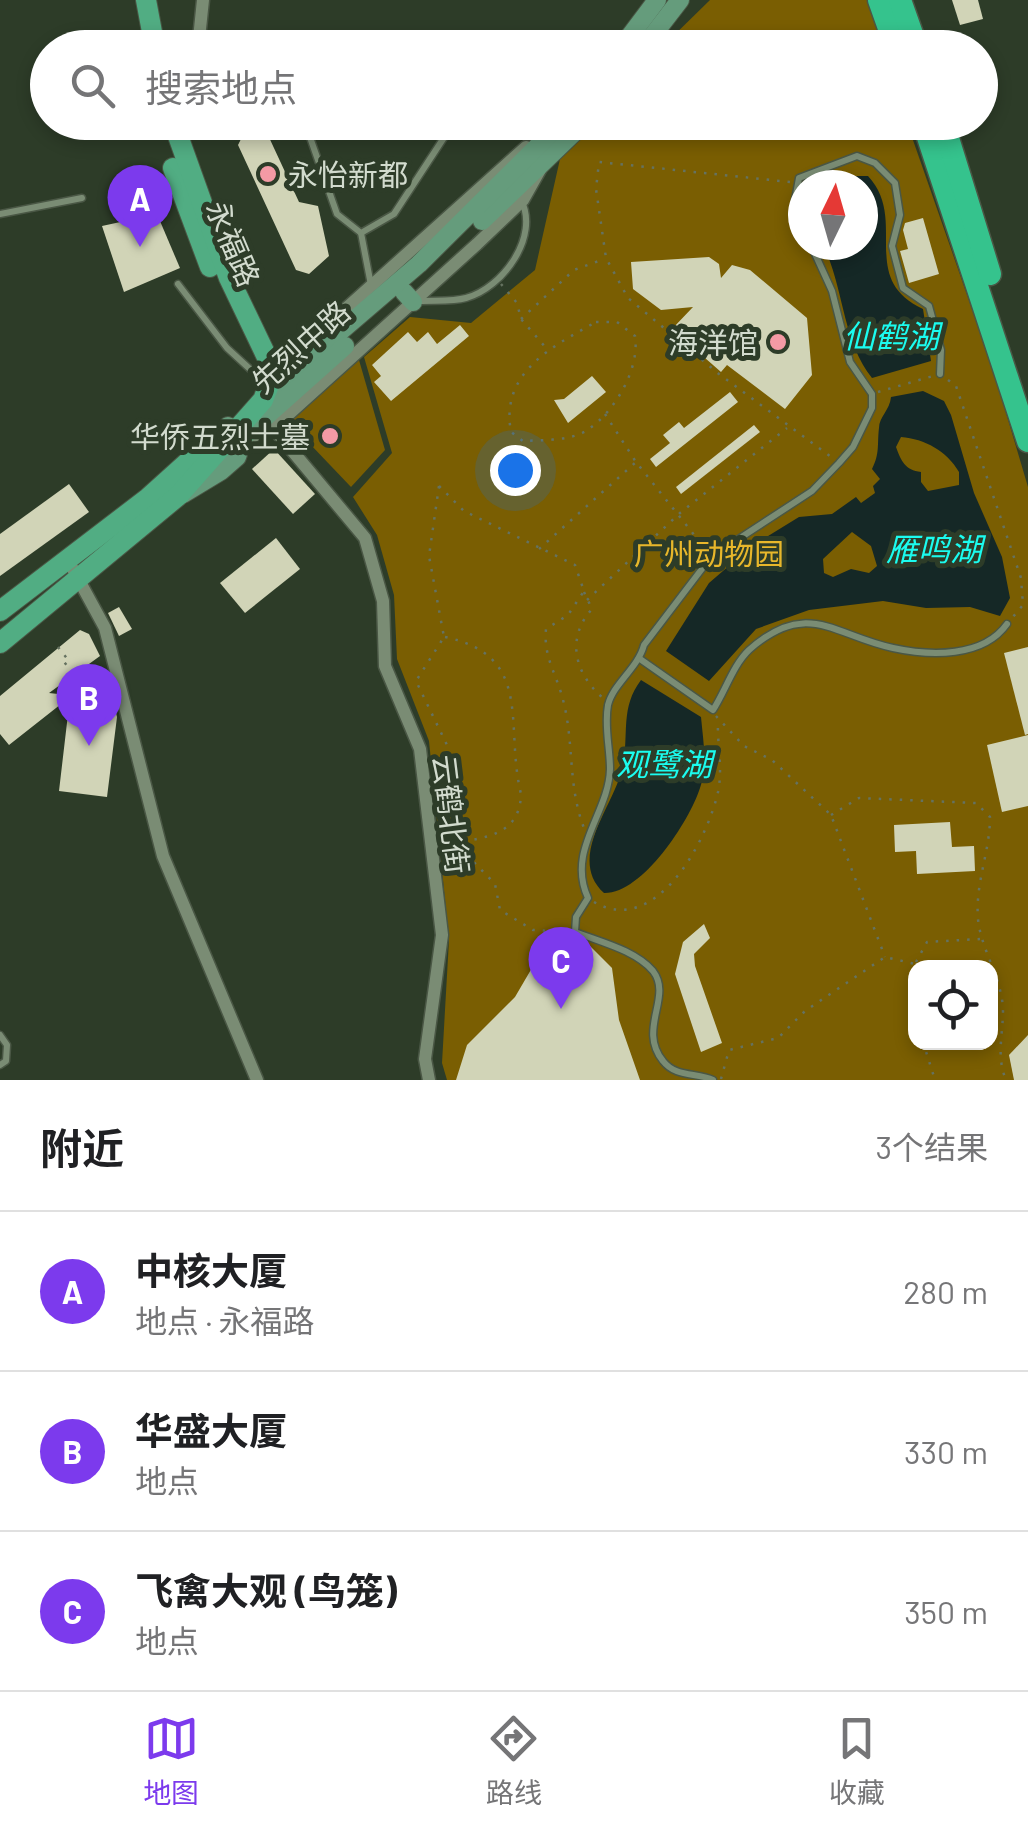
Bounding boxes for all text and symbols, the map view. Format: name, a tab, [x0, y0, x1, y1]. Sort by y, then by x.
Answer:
search box	[30, 30, 998, 140]
icon: search	[65, 58, 120, 113]
text: 搜索地点	[145, 64, 297, 110]
place label: 永怡新都	[288, 156, 408, 192]
marker: 永怡新都	[257, 163, 279, 185]
pin: A	[108, 164, 172, 247]
north arrow	[788, 170, 878, 260]
street label: 永福路	[200, 195, 268, 291]
street label: 先烈中路	[243, 292, 357, 400]
water label: 仙鹤湖	[843, 316, 944, 354]
place label: 海洋馆	[668, 324, 758, 360]
marker: 海洋馆	[767, 331, 789, 353]
place label: 华侨五烈士墓	[130, 418, 310, 454]
marker: 华侨五烈士墓	[319, 425, 341, 447]
your location	[490, 445, 541, 496]
water label: 雁鸣湖	[886, 529, 987, 567]
park label: 广州动物园	[634, 535, 784, 571]
pin: B	[56, 664, 122, 746]
water label: 观鹭湖	[616, 744, 717, 782]
street label: 云鹤北街	[427, 752, 477, 876]
pin: C	[528, 926, 594, 1009]
map controls	[908, 960, 998, 1050]
button: locate	[908, 960, 998, 1050]
text: 附近	[40, 1122, 124, 1172]
text: 3个结果	[876, 1127, 988, 1165]
text: 中核大厦	[135, 1247, 287, 1293]
text: A	[62, 1272, 83, 1310]
text: 280 m	[903, 1272, 988, 1310]
text: 地点 · 永福路	[135, 1301, 315, 1339]
text: 华盛大厦	[135, 1407, 287, 1453]
text: B	[63, 1432, 82, 1470]
text: 330 m	[904, 1432, 988, 1470]
text: 地点	[135, 1461, 199, 1499]
text: 飞禽大观 (鸟笼)	[135, 1567, 397, 1613]
text: C	[63, 1592, 82, 1630]
text: 350 m	[904, 1592, 988, 1630]
text: 地点	[135, 1621, 199, 1659]
tab: 地图	[143, 1711, 199, 1811]
tab: 路线	[486, 1711, 542, 1811]
tab: 收藏	[829, 1711, 885, 1811]

